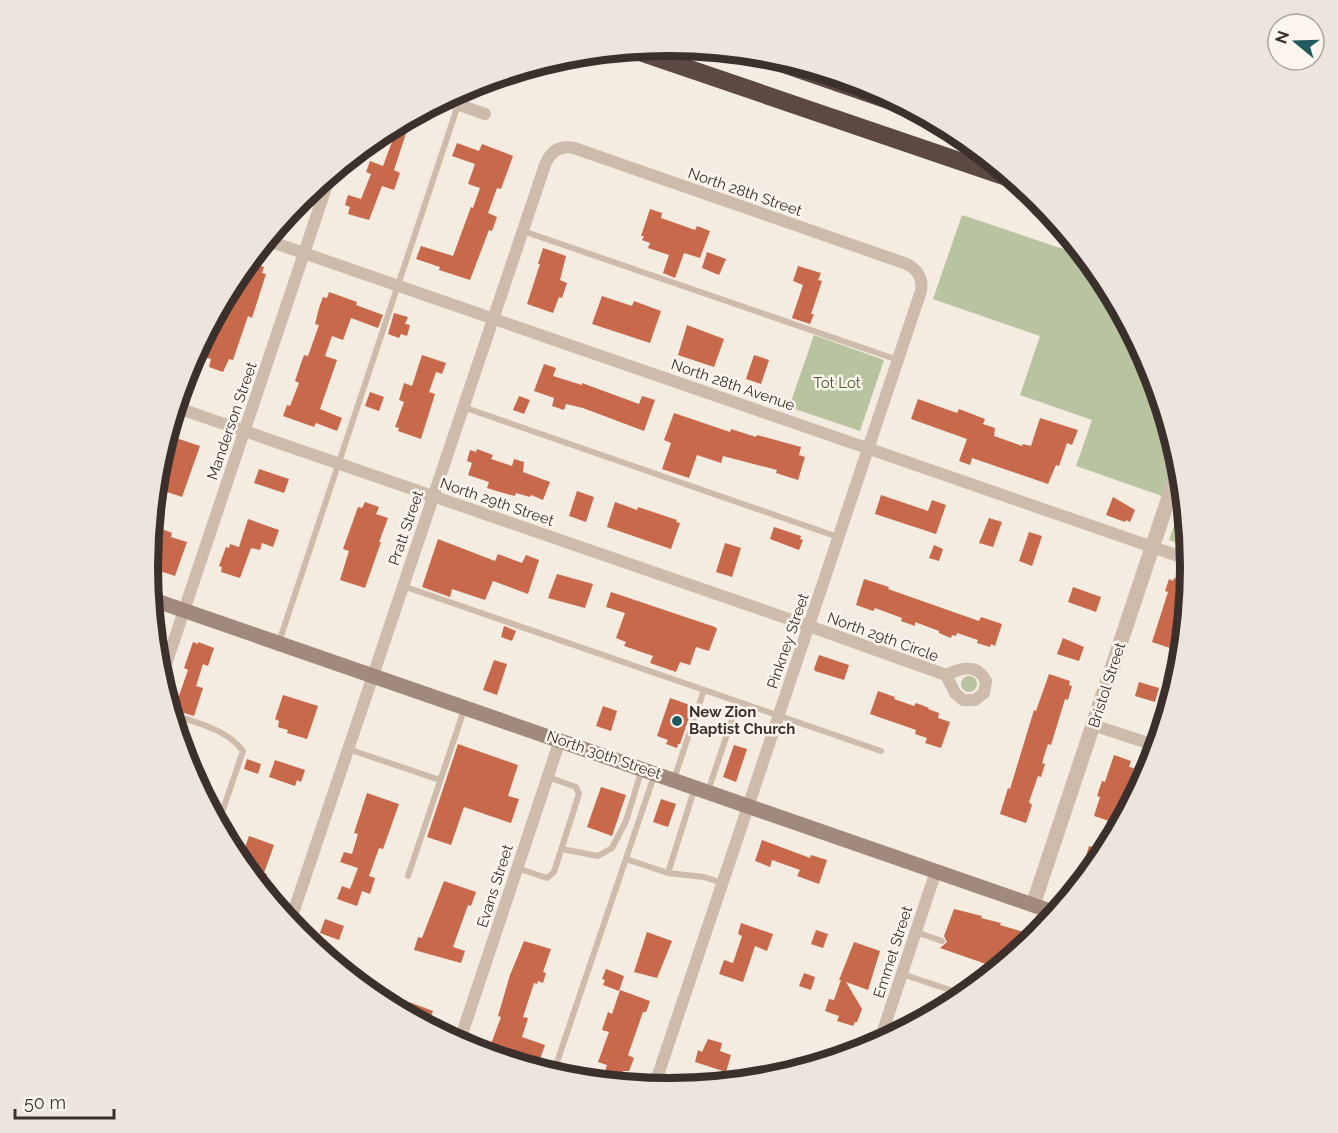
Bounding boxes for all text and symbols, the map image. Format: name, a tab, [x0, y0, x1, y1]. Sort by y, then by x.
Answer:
north arrow	[1266, 12, 1326, 72]
text: N	[1271, 28, 1293, 46]
street label: North 28th Street	[686, 164, 804, 220]
street label: North 28th Avenue	[669, 355, 797, 415]
street label: Manderson Street	[203, 360, 261, 482]
park label: Tot Lot	[813, 374, 861, 392]
street label: North 29th Street	[438, 474, 556, 530]
street label: Pratt Street	[385, 488, 427, 568]
street label: Pinkney Street	[763, 591, 813, 691]
street label: North 29th Circle	[825, 609, 941, 666]
street label: Bristol Street	[1085, 640, 1129, 730]
place label: New Zion Baptist Church	[689, 703, 795, 738]
marker: New Zion Baptist Church	[670, 714, 684, 728]
street label: North 30th Street	[545, 727, 663, 783]
street label: Evans Street	[473, 842, 517, 930]
street label: Emmet Street	[870, 904, 916, 1000]
scale bar	[15, 1082, 114, 1120]
text: 50 m	[24, 1092, 66, 1113]

